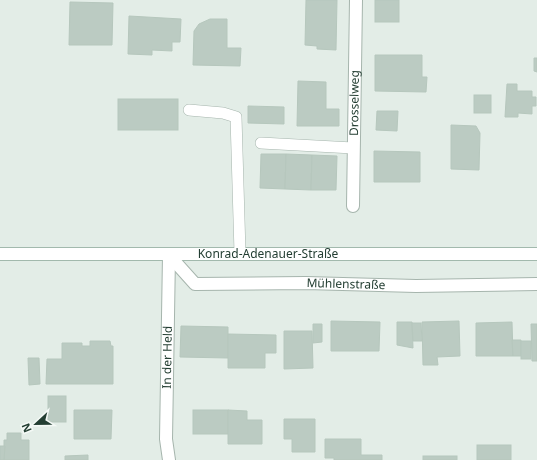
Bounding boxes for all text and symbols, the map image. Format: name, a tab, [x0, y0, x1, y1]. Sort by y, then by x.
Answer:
street label: Drosselweg	[345, 70, 363, 136]
street label: Konrad-Adenauer-Straße	[198, 245, 339, 262]
street label: Mühlenstraße	[306, 274, 386, 293]
street label: In der Held	[158, 326, 176, 389]
north arrow	[16, 404, 56, 444]
text: N	[18, 421, 35, 435]

